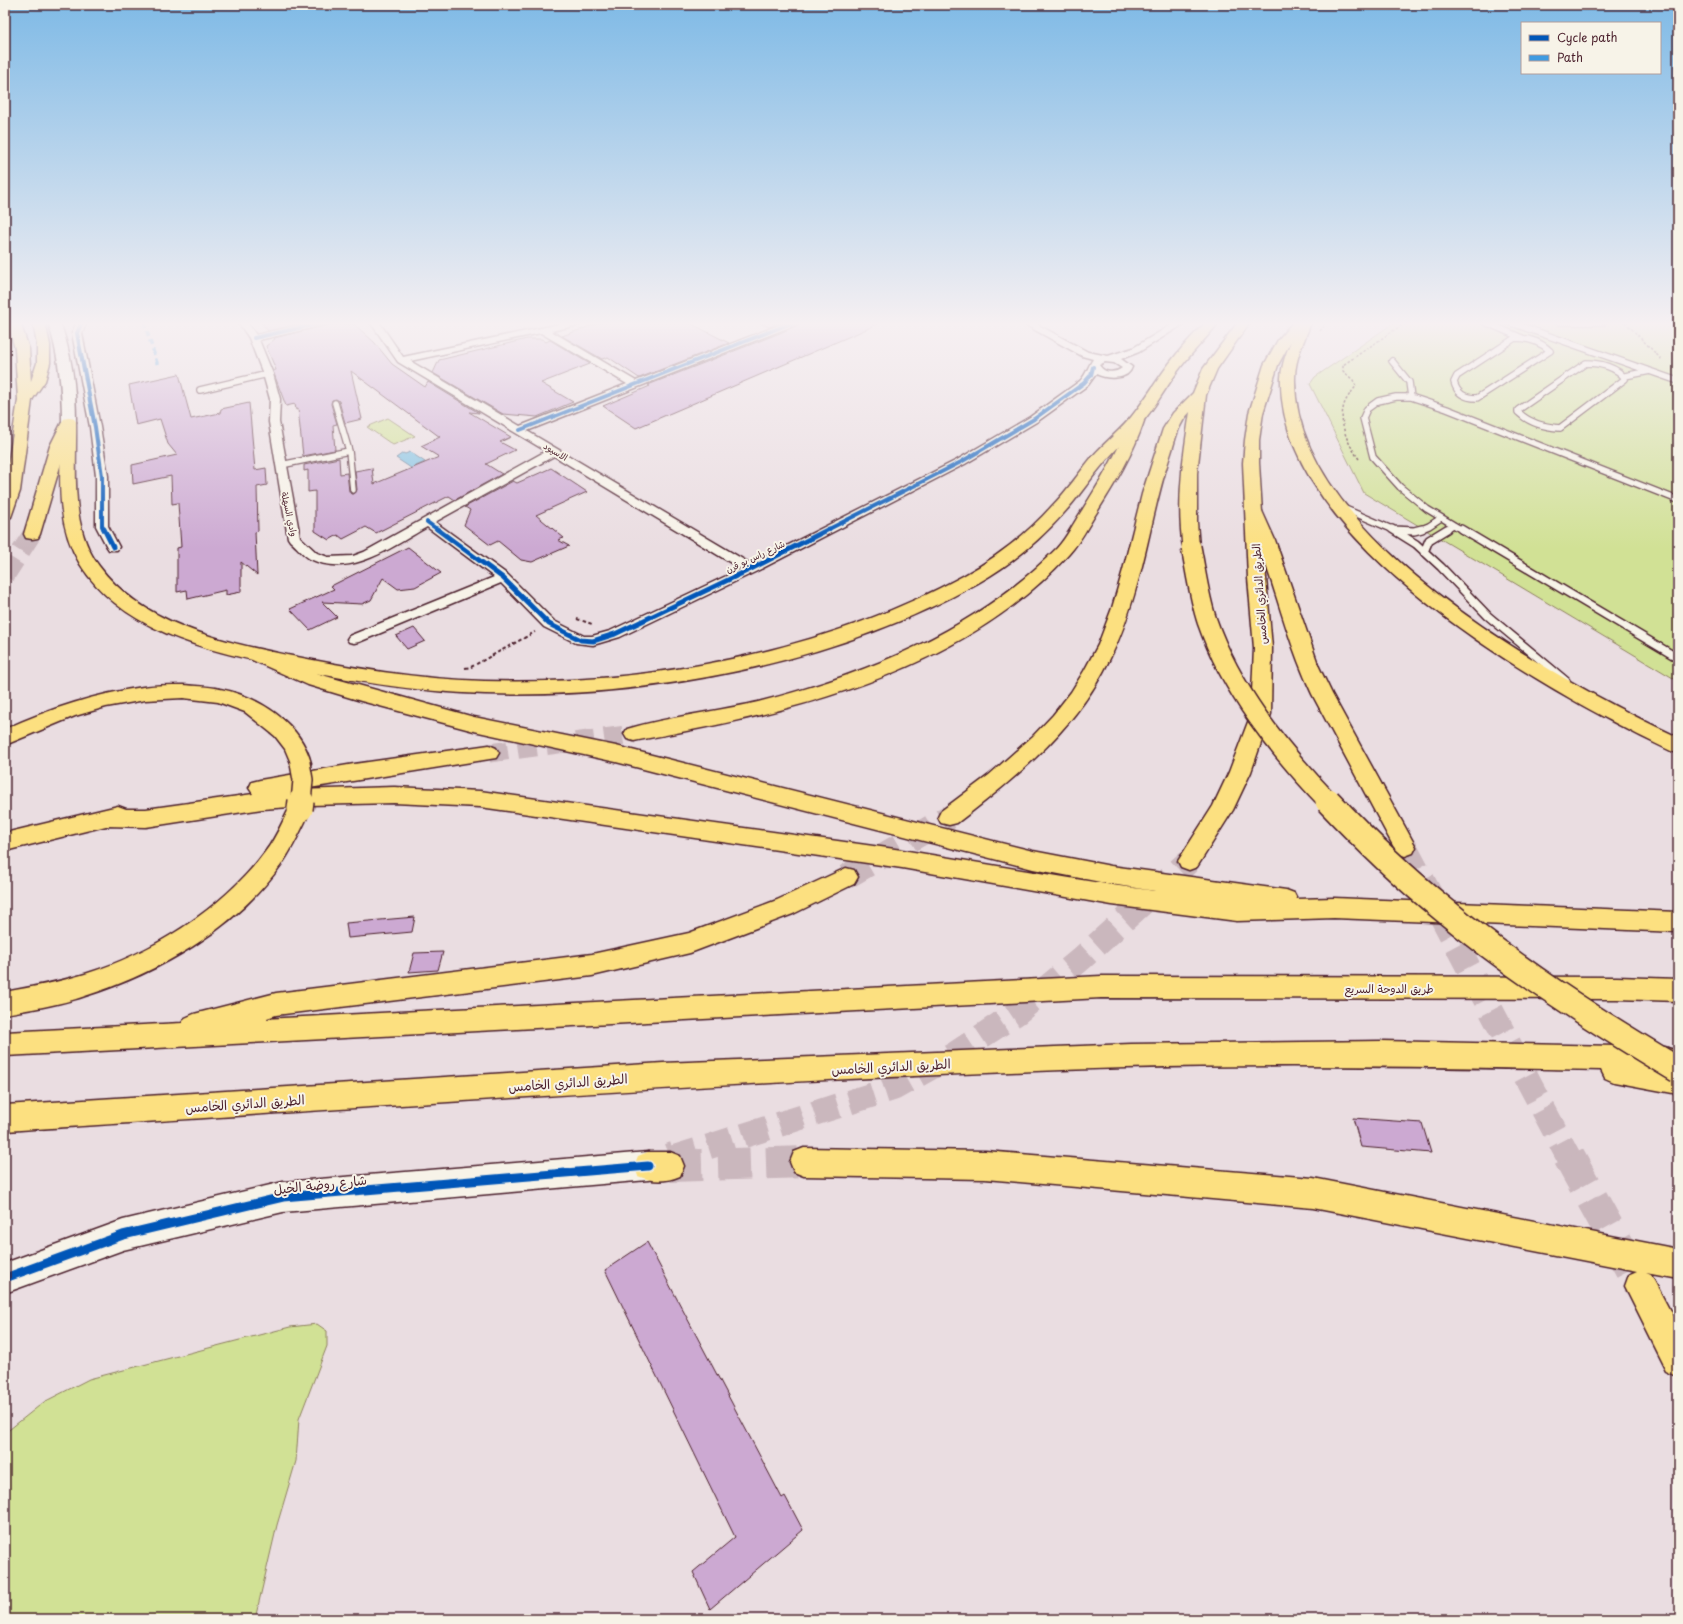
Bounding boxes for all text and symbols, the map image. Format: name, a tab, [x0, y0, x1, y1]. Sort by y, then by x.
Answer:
legend	[1521, 22, 1661, 74]
text: Cycle path	[1557, 28, 1618, 46]
text: Path	[1557, 48, 1583, 66]
street label: الاسيود	[541, 438, 571, 464]
street label: وادي السهلة	[277, 490, 302, 538]
street label: شارع راس بو قرن	[723, 536, 787, 576]
street label: الطريق الدائري الخامس	[1247, 543, 1272, 645]
street label: طريق الدوحة السريع	[1344, 980, 1434, 998]
street label: الطريق الدائري الخامس	[831, 1053, 951, 1080]
street label: الطريق الدائري الخامس	[508, 1068, 628, 1097]
street label: الطريق الدائري الخامس	[185, 1089, 305, 1118]
street label: شارع روضة الخيل	[272, 1170, 368, 1199]

